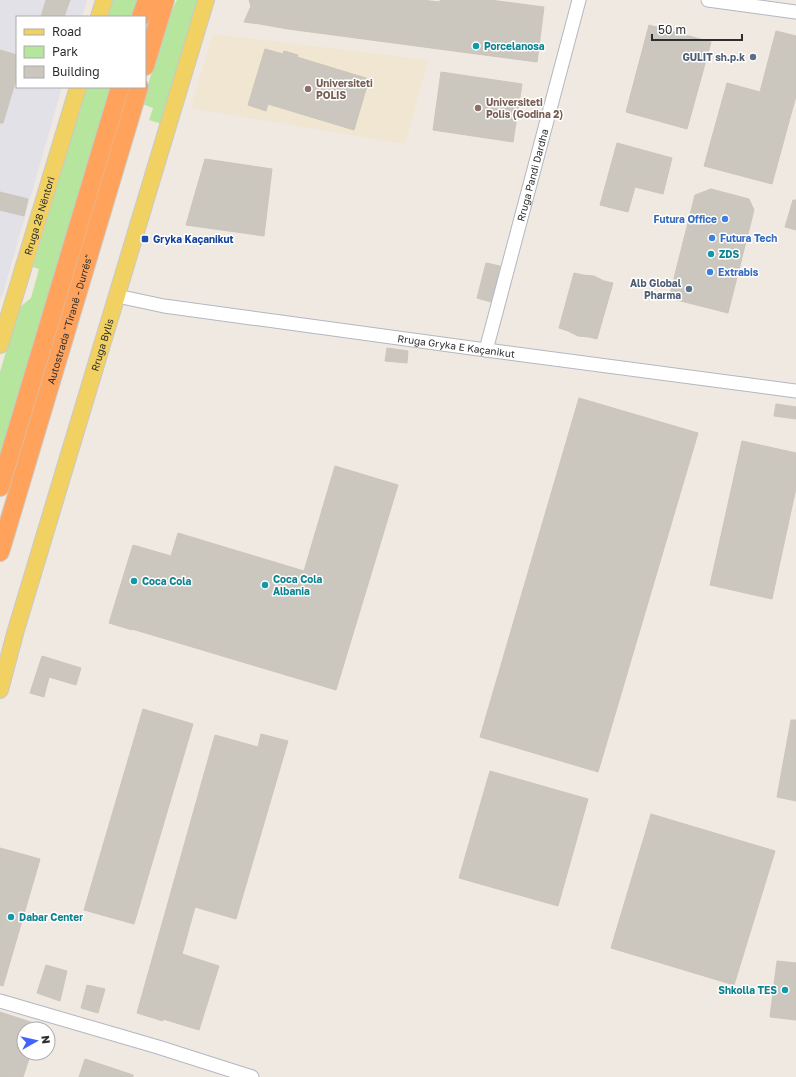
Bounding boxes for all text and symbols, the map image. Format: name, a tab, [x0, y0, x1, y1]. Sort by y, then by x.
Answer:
legend	[16, 16, 146, 88]
scale bar	[652, 16, 742, 42]
text: 50 m	[658, 22, 686, 37]
text: Road	[52, 24, 81, 39]
place label: Porcelanosa	[484, 40, 545, 52]
marker: Porcelanosa	[471, 41, 481, 51]
text: Park	[52, 44, 78, 59]
place label: GULIT sh.p.k	[682, 51, 745, 63]
marker: GULIT sh.p.k	[748, 52, 758, 62]
text: Building	[52, 64, 100, 79]
place label: Universiteti POLIS	[316, 77, 373, 101]
marker: Universiteti POLIS	[303, 84, 313, 94]
place label: Universiteti Polis (Godina 2)	[486, 96, 563, 120]
marker: Universiteti Polis (Godina 2)	[473, 103, 483, 113]
street label: Rruga Pandi Dardha	[514, 128, 550, 223]
street label: Rruga 28 Nëntori	[22, 175, 57, 257]
place label: Futura Office	[654, 213, 717, 225]
marker: Futura Office	[720, 214, 730, 224]
place label: Futura Tech	[720, 232, 777, 244]
place label: Gryka Kaçanikut	[153, 233, 234, 245]
marker: Futura Tech	[707, 233, 717, 243]
marker: Gryka Kaçanikut	[140, 234, 150, 244]
place label: ZDS	[719, 248, 739, 260]
marker: ZDS	[706, 249, 716, 259]
street label: Autostrada "Tiranë - Durrës"	[45, 253, 95, 385]
place label: Extrabis	[718, 266, 759, 278]
marker: Extrabis	[705, 267, 715, 277]
place label: Alb Global Pharma	[630, 277, 682, 301]
marker: Alb Global Pharma	[684, 284, 694, 294]
street label: Rruga Bylis	[88, 317, 116, 373]
street label: Rruga Gryka E Kaçanikut	[397, 332, 516, 360]
place label: Coca Cola Albania	[273, 573, 323, 597]
place label: Coca Cola	[142, 575, 192, 587]
marker: Coca Cola	[129, 576, 139, 586]
marker: Coca Cola Albania	[260, 580, 270, 590]
place label: Dabar Center	[19, 911, 83, 923]
marker: Dabar Center	[6, 912, 16, 922]
place label: Shkolla TES	[718, 984, 777, 996]
marker: Shkolla TES	[780, 985, 790, 995]
north arrow	[16, 1021, 56, 1061]
text: N	[39, 1034, 53, 1045]

